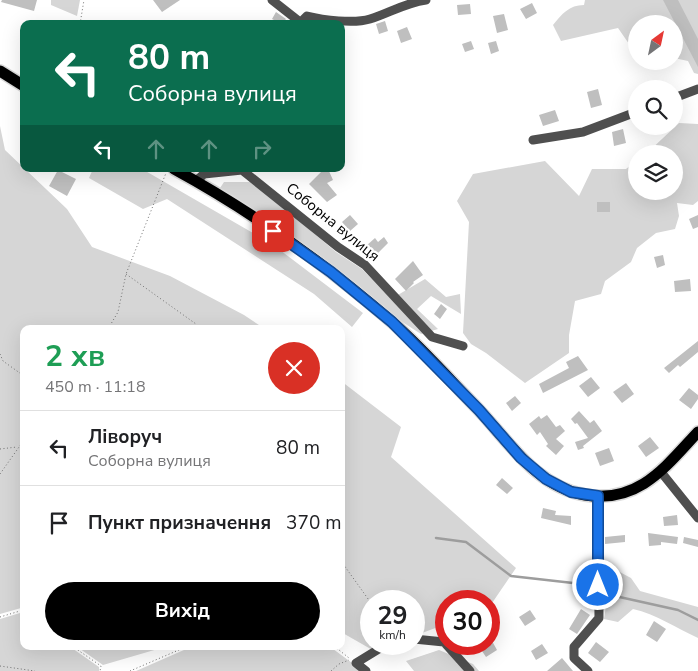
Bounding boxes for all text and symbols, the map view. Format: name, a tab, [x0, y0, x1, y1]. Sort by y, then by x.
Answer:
north arrow	[628, 15, 682, 70]
map controls	[628, 15, 683, 200]
text: 80 m	[128, 34, 210, 81]
icon: left	[45, 40, 110, 105]
text: Соборна вулиця	[128, 79, 297, 109]
button: search	[628, 80, 683, 135]
icon: left	[89, 135, 117, 163]
icon: ahead	[142, 135, 170, 163]
icon: ahead	[195, 135, 223, 163]
icon: right	[248, 135, 276, 163]
button: layers	[628, 145, 683, 200]
street label: Соборна вулиця	[282, 178, 384, 266]
pin	[252, 210, 294, 252]
icon: arrive	[259, 217, 287, 245]
text: 2 хв	[45, 336, 105, 377]
button: close	[268, 342, 320, 394]
text: 450 m · 11:18	[45, 376, 146, 398]
text: Ліворуч	[88, 424, 162, 450]
icon: left	[45, 434, 73, 462]
text: 80 m	[276, 435, 320, 461]
text: Соборна вулиця	[88, 450, 211, 472]
icon: arrive	[45, 509, 73, 537]
text: Пункт призначення	[88, 510, 271, 536]
text: 370 m	[286, 510, 341, 536]
position arrow	[571, 558, 623, 610]
button: Вихід	[45, 582, 320, 640]
speed limit sign: 30	[435, 590, 500, 655]
text: 29	[377, 599, 408, 633]
text: km/h	[379, 627, 406, 643]

